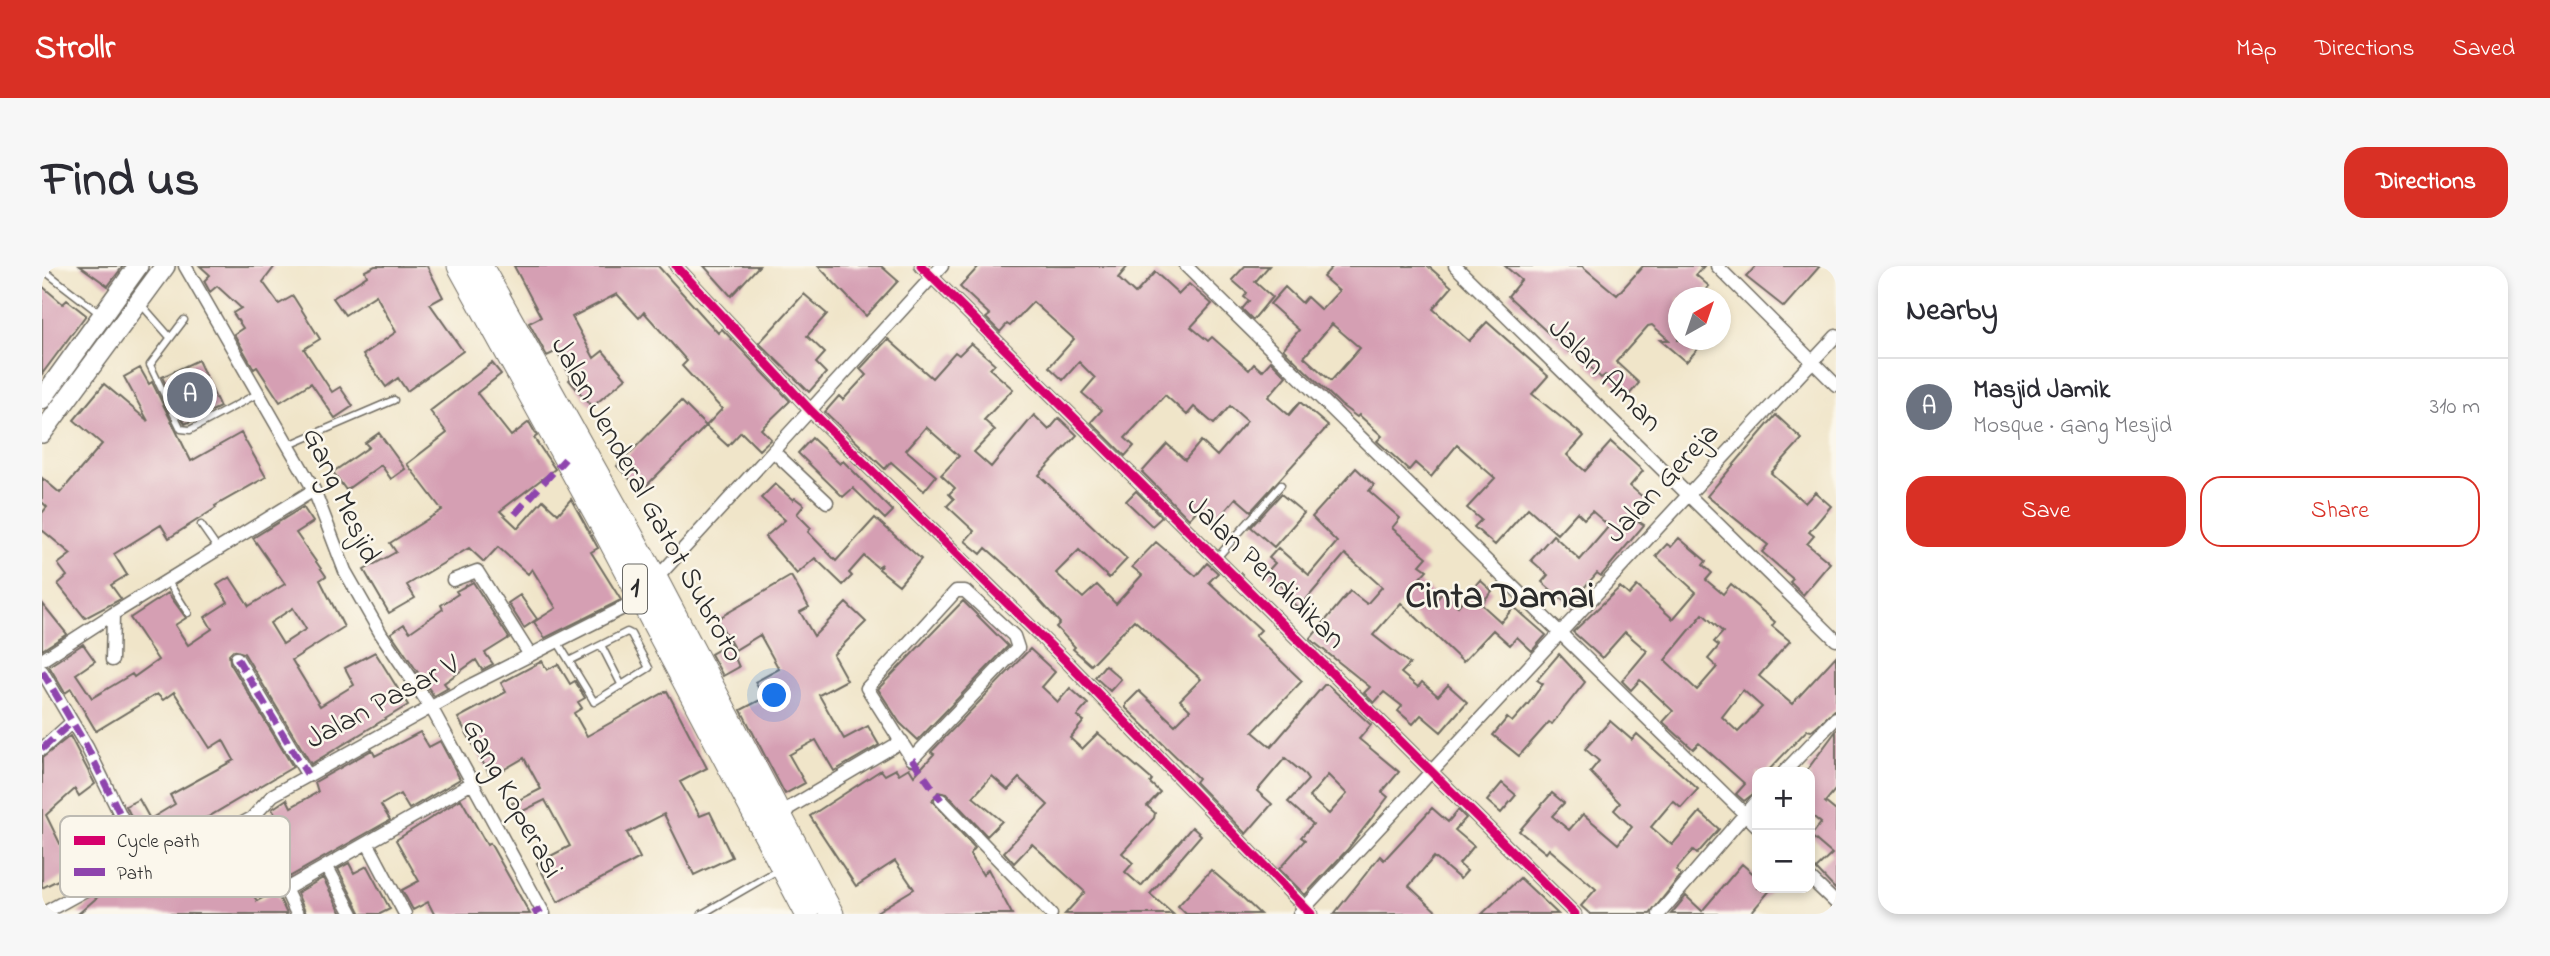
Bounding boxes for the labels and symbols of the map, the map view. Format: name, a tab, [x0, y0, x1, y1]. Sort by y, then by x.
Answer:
north arrow	[1668, 287, 1731, 350]
street label: Jalan Aman	[1536, 308, 1672, 444]
street label: Jalan Jenderal Gatot Subroto	[538, 329, 754, 671]
pin: A	[167, 369, 213, 421]
street label: Jalan Gereja	[1595, 414, 1731, 554]
street label: Gang Mesjid	[289, 421, 391, 572]
street label: Jalan Pendidikan	[1175, 485, 1355, 661]
road number: 1	[623, 564, 647, 614]
district label: Cinta Damai	[1405, 571, 1595, 625]
street label: Jalan Pasar V	[298, 644, 469, 762]
your location	[757, 678, 791, 712]
street label: Gang Koperasi	[449, 711, 573, 887]
legend	[60, 816, 290, 897]
text: Cycle path	[117, 829, 199, 857]
text: Path	[117, 861, 153, 888]

